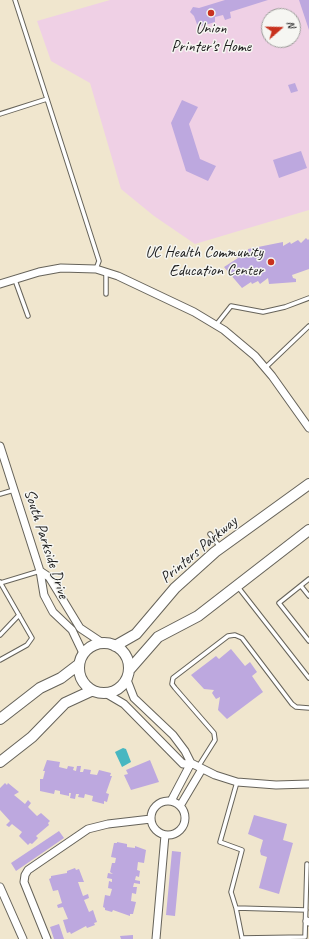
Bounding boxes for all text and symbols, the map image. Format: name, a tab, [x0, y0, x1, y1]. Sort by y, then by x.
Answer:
marker: Union Printer's Home	[206, 8, 216, 18]
north arrow	[261, 8, 301, 48]
place label: Union Printer's Home	[171, 19, 251, 57]
text: N	[284, 19, 299, 30]
place label: UC Health Community Education Center	[145, 243, 263, 281]
marker: UC Health Community Education Center	[266, 257, 276, 267]
street label: South Parkside Drive	[19, 487, 73, 601]
street label: Printers Parkway	[157, 512, 241, 588]

